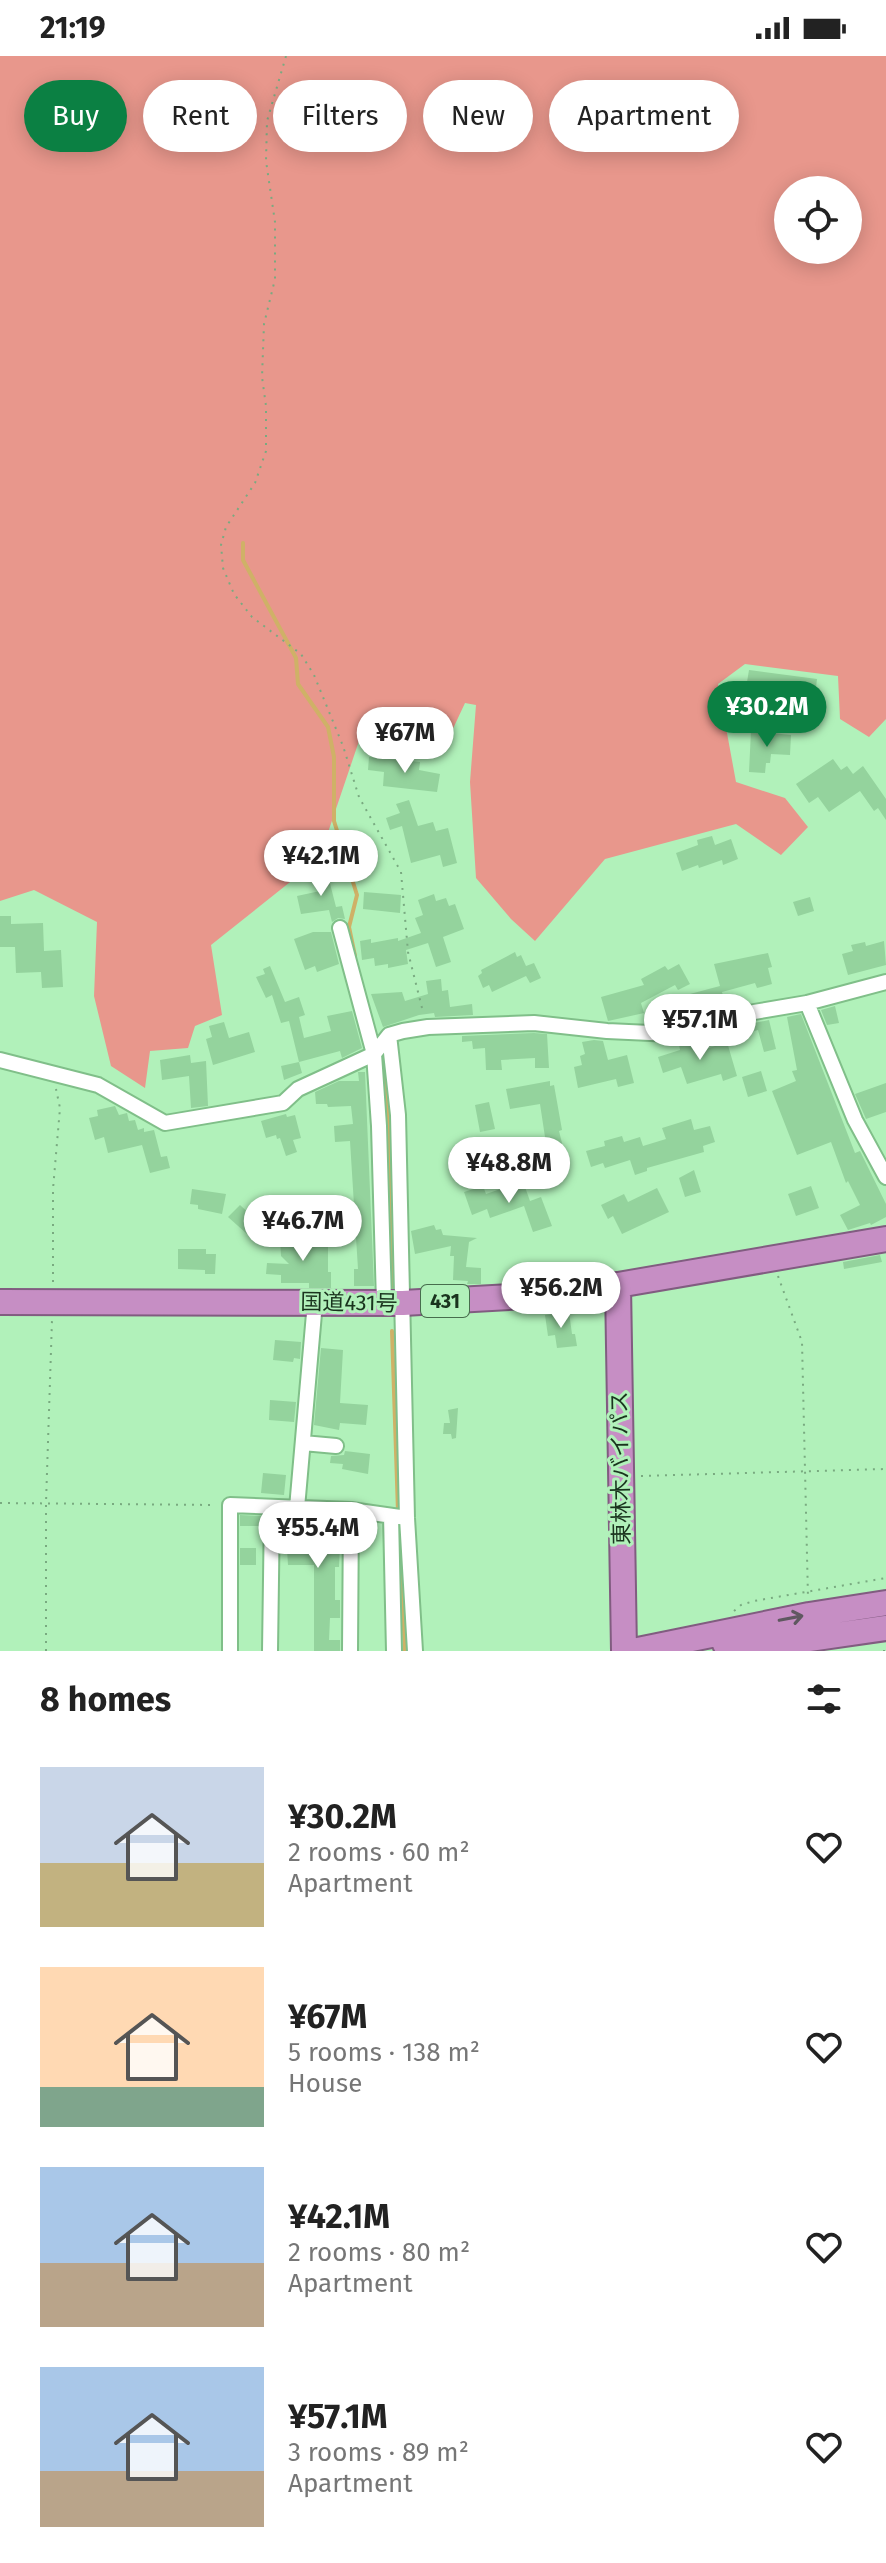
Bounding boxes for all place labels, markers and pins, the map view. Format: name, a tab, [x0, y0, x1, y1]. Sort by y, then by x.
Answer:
pin: ¥30.2M	[702, 681, 832, 749]
pin: ¥67M	[358, 707, 452, 775]
pin: ¥42.1M	[256, 830, 386, 898]
pin: ¥57.1M	[635, 994, 765, 1062]
pin: ¥48.8M	[444, 1137, 574, 1205]
pin: ¥46.7M	[238, 1195, 368, 1263]
pin: ¥56.2M	[496, 1262, 626, 1330]
pin: ¥55.4M	[253, 1502, 383, 1570]

